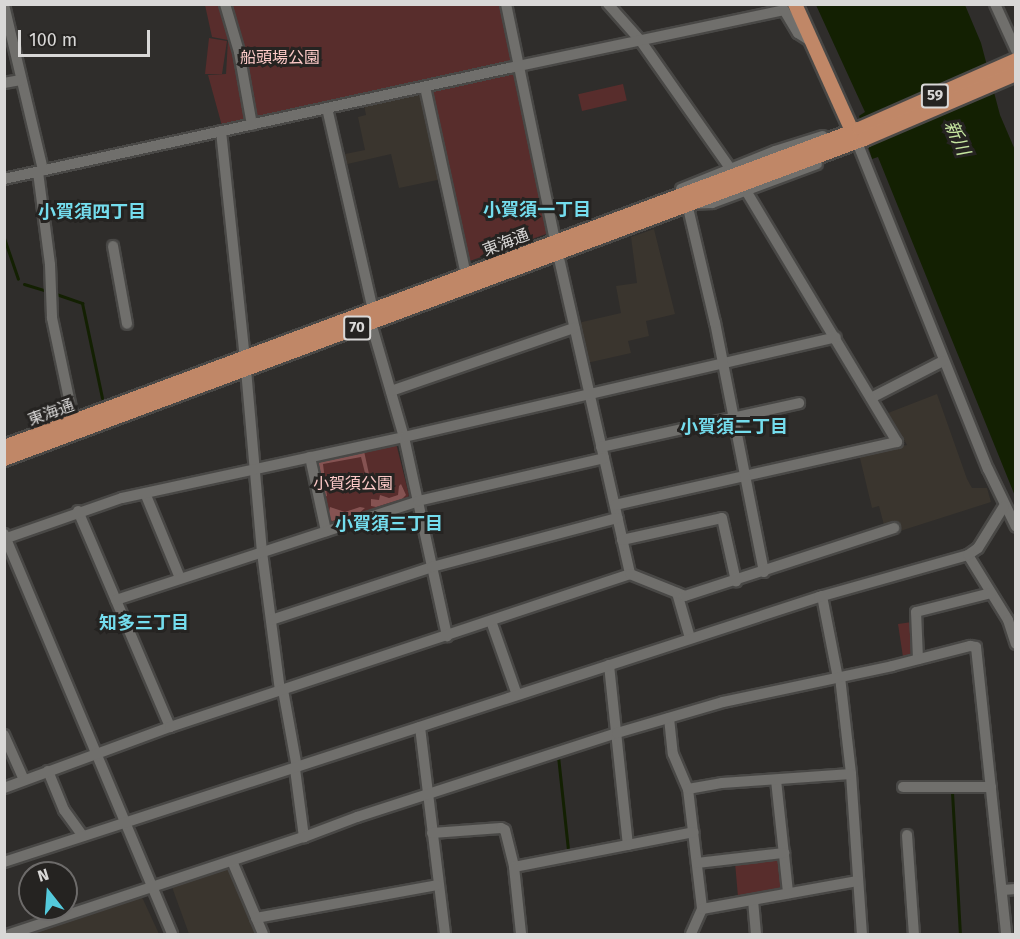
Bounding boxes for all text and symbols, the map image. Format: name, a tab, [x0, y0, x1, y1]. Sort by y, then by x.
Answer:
scale bar	[21, 18, 153, 56]
text: 100 m	[29, 29, 77, 51]
park label: 船頭場公園	[240, 48, 320, 68]
road number: 59	[920, 84, 950, 108]
water label: 新川	[940, 117, 974, 159]
district label: 小賀須一丁目	[483, 199, 591, 221]
district label: 小賀須四丁目	[38, 201, 146, 223]
street label: 東海通	[480, 225, 532, 261]
road number: 70	[342, 316, 372, 340]
street label: 東海通	[25, 396, 77, 430]
district label: 小賀須二丁目	[680, 416, 788, 438]
park label: 小賀須公園	[313, 474, 393, 494]
district label: 小賀須三丁目	[335, 513, 443, 535]
district label: 知多三丁目	[99, 612, 189, 634]
north arrow	[18, 861, 78, 921]
text: N	[35, 865, 51, 886]

